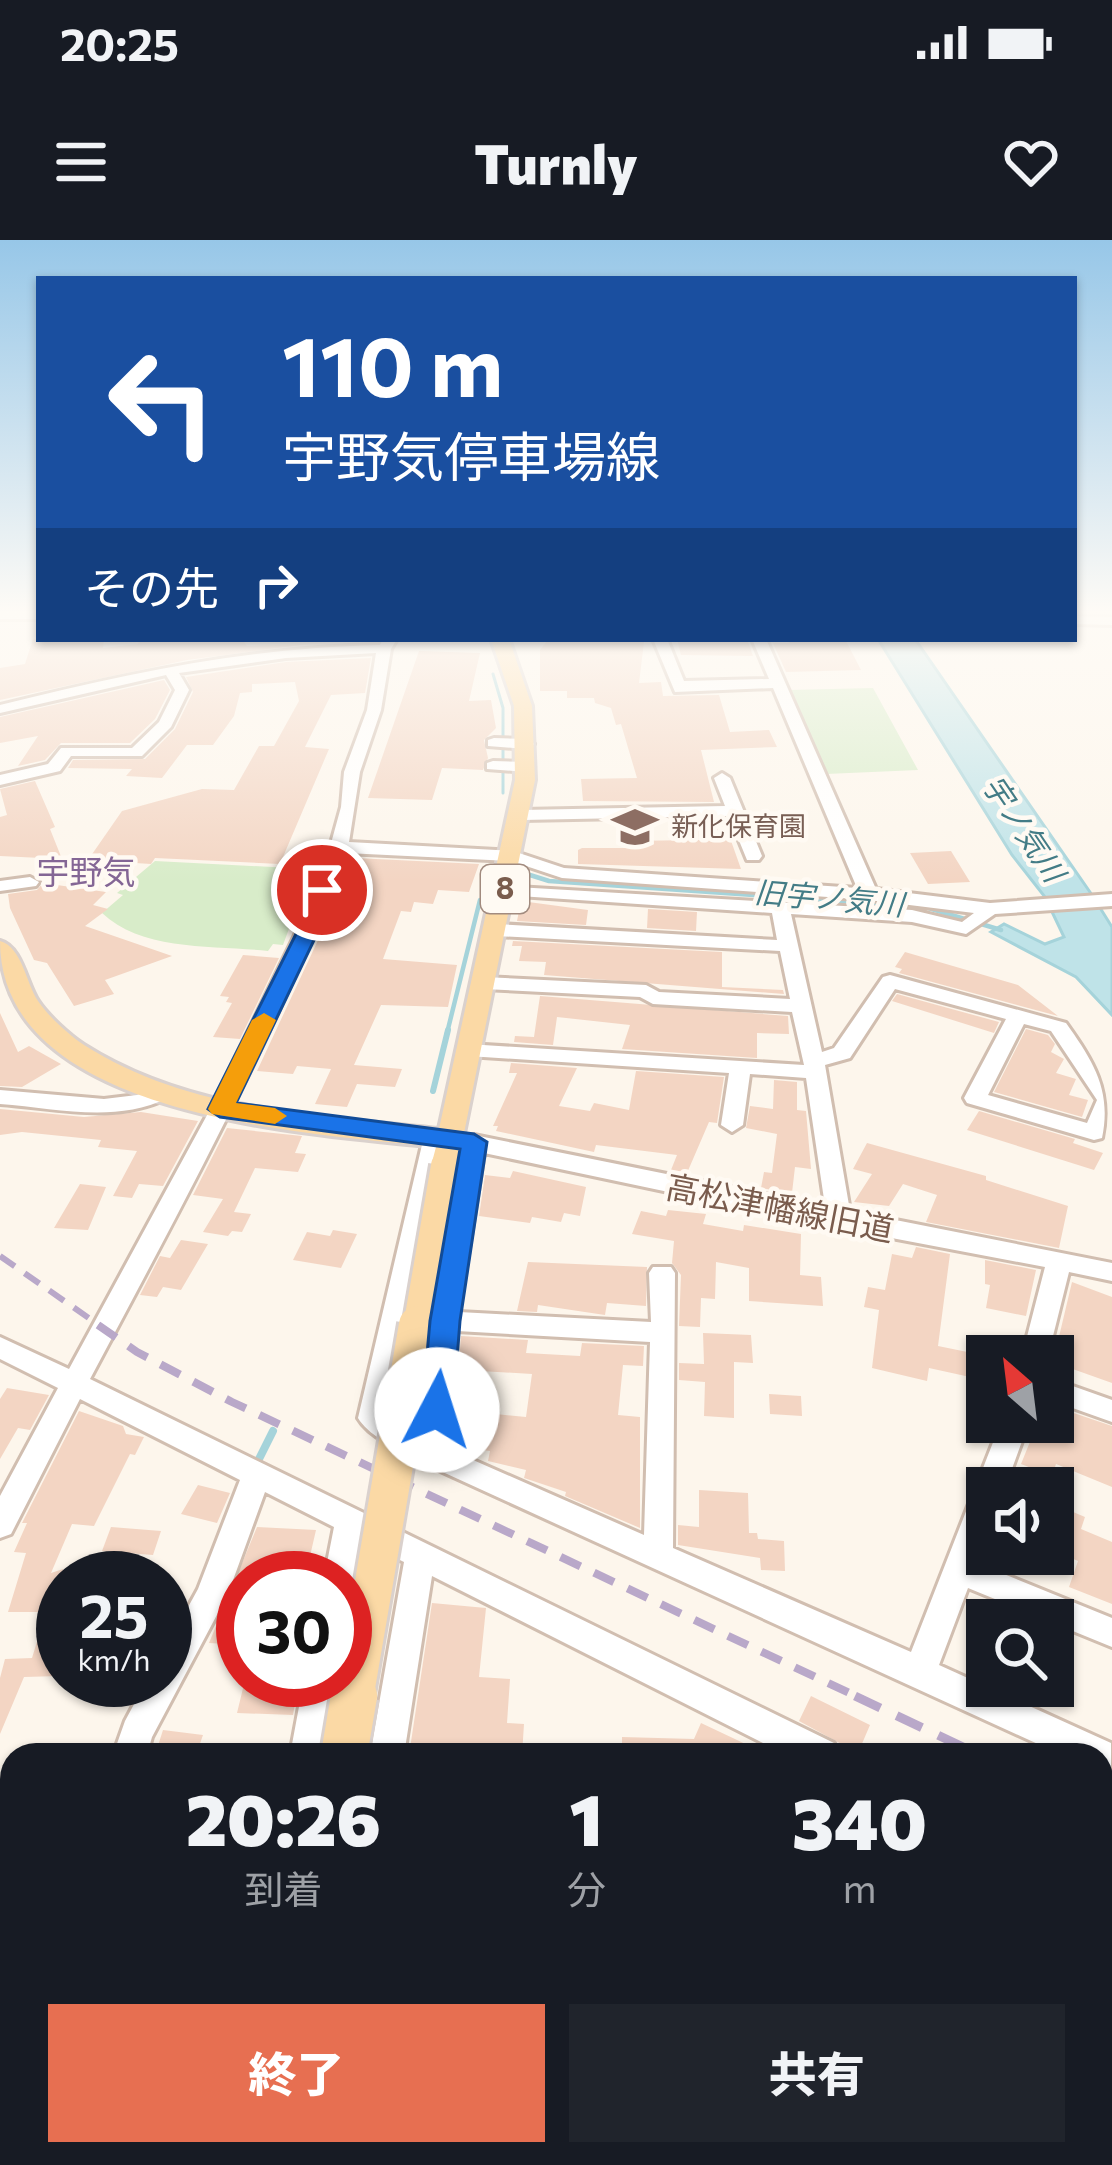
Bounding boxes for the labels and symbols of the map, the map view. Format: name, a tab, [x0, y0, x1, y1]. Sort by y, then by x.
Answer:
water label: 宇ノ気川	[976, 768, 1076, 890]
school or university icon: 新化保育園	[610, 802, 660, 852]
place label: 新化保育園	[671, 809, 806, 842]
pin	[271, 839, 373, 941]
district label: 宇野気	[37, 850, 136, 891]
road number: 8	[481, 865, 529, 913]
water label: 旧宇ノ気川	[753, 872, 909, 922]
street label: 高松津幡線旧道	[663, 1164, 898, 1249]
north arrow	[966, 1335, 1074, 1443]
position arrow	[374, 1347, 500, 1473]
speed limit sign: 30	[216, 1551, 372, 1707]

